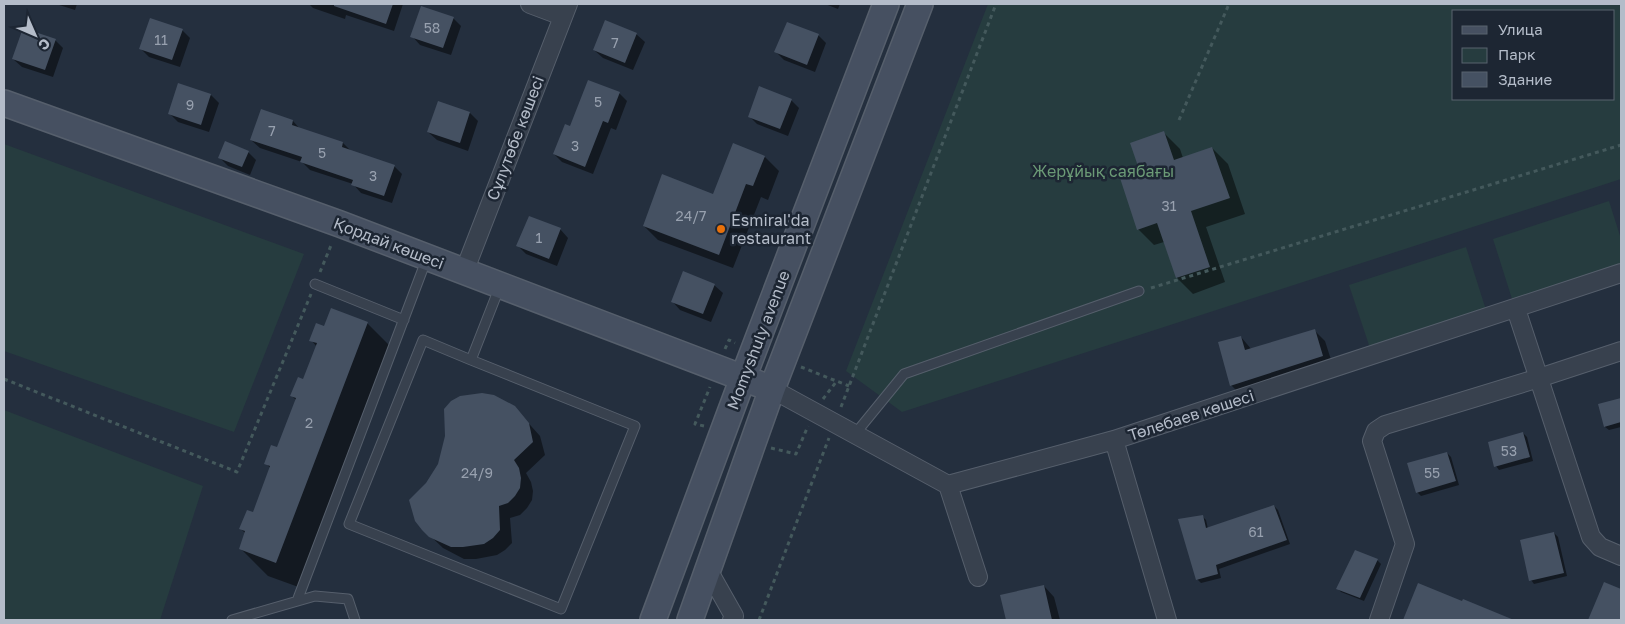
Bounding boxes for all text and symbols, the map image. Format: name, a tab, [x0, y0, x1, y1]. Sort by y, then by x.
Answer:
north arrow	[10, 10, 60, 60]
legend	[1452, 10, 1615, 100]
house number: 58	[424, 19, 440, 36]
text: Улица	[1498, 20, 1543, 38]
house number: 11	[154, 31, 168, 48]
house number: 7	[611, 34, 619, 51]
text: С	[35, 35, 54, 54]
text: Парк	[1498, 45, 1536, 63]
text: Здание	[1498, 70, 1552, 88]
street label: Сұлутөбе көшесі	[482, 73, 548, 203]
house number: 5	[594, 93, 602, 110]
house number: 9	[186, 96, 194, 113]
house number: 7	[268, 122, 276, 139]
house number: 3	[571, 137, 579, 154]
house number: 5	[318, 144, 326, 161]
park label: Жерұйық саябағы	[1032, 161, 1174, 181]
house number: 3	[369, 167, 377, 184]
house number: 31	[1162, 197, 1177, 214]
house number: 24/7	[676, 207, 706, 224]
place label: Esmiral'da restaurant	[731, 210, 811, 248]
street label: Қордай көшесі	[331, 213, 447, 273]
marker: Esmiral'da restaurant	[715, 223, 727, 235]
house number: 1	[536, 229, 543, 246]
street label: Momyshuly avenue	[722, 268, 794, 412]
street label: Төлебаев көшесі	[1126, 385, 1256, 445]
house number: 2	[305, 414, 313, 431]
house number: 53	[1501, 442, 1517, 459]
house number: 24/9	[461, 464, 493, 481]
house number: 55	[1424, 464, 1440, 481]
house number: 61	[1248, 523, 1264, 540]

